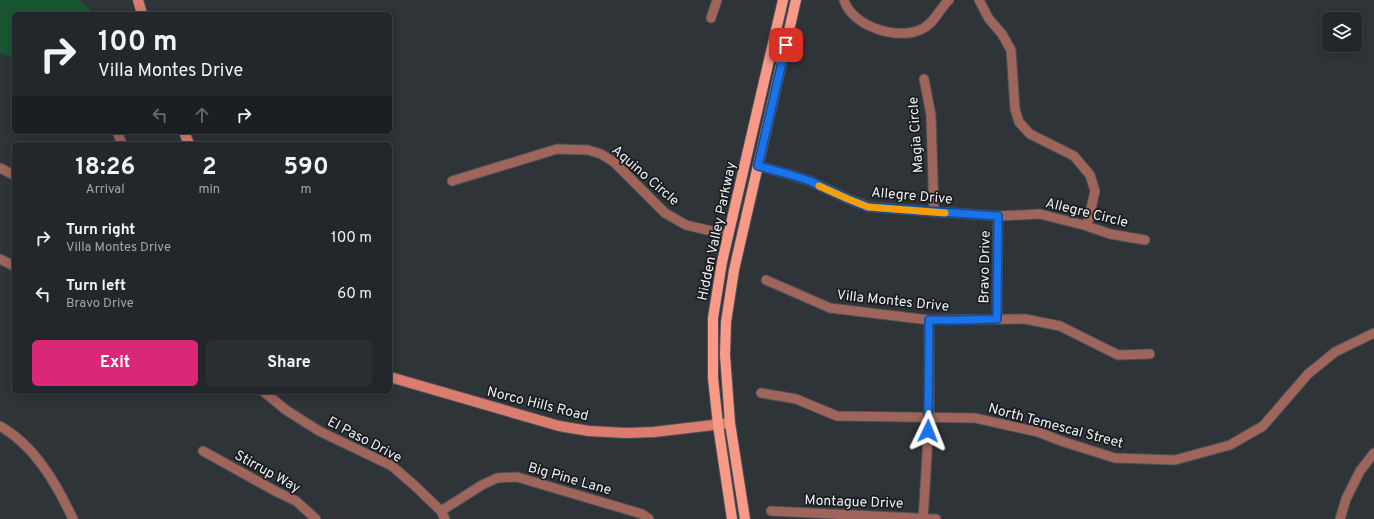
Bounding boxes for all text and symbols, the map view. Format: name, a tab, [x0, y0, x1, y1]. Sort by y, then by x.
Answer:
map controls	[1322, 12, 1362, 52]
button: layers	[1322, 12, 1362, 52]
text: 100 m	[98, 25, 178, 61]
icon: right	[32, 28, 84, 80]
pin	[769, 28, 803, 62]
icon: arrive	[775, 34, 797, 56]
text: Villa Montes Drive	[98, 60, 243, 83]
street label: Magia Circle	[905, 96, 928, 174]
icon: left	[149, 104, 171, 126]
icon: ahead	[191, 104, 213, 126]
icon: right	[233, 104, 255, 126]
street label: Aquino Circle	[608, 142, 682, 210]
text: 18:26	[75, 153, 135, 183]
text: 2	[202, 153, 217, 183]
text: 590	[283, 153, 329, 183]
street label: Hidden Valley Parkway	[694, 160, 740, 302]
text: Arrival	[86, 182, 125, 198]
text: min	[198, 182, 220, 198]
text: m	[301, 182, 312, 198]
street label: Allegre Drive	[870, 184, 953, 209]
street label: Allegre Circle	[1044, 195, 1130, 232]
text: Turn right	[66, 221, 135, 240]
icon: right	[32, 227, 54, 249]
text: 100 m	[331, 229, 372, 248]
street label: Bravo Drive	[976, 230, 995, 304]
text: Villa Montes Drive	[66, 240, 171, 256]
text: Turn left	[66, 277, 126, 296]
icon: left	[32, 283, 54, 305]
text: 60 m	[337, 285, 372, 304]
street label: Villa Montes Drive	[836, 287, 950, 316]
text: Bravo Drive	[66, 296, 134, 312]
button: Exit	[32, 340, 198, 386]
button: Share	[206, 340, 372, 386]
street label: Norco Hills Road	[485, 384, 590, 425]
street label: North Temescal Street	[986, 400, 1125, 453]
position arrow	[907, 410, 949, 452]
street label: El Paso Drive	[324, 414, 404, 467]
street label: Stirrup Way	[231, 447, 303, 497]
street label: Big Pine Lane	[526, 459, 613, 499]
street label: Montague Drive	[804, 492, 904, 513]

